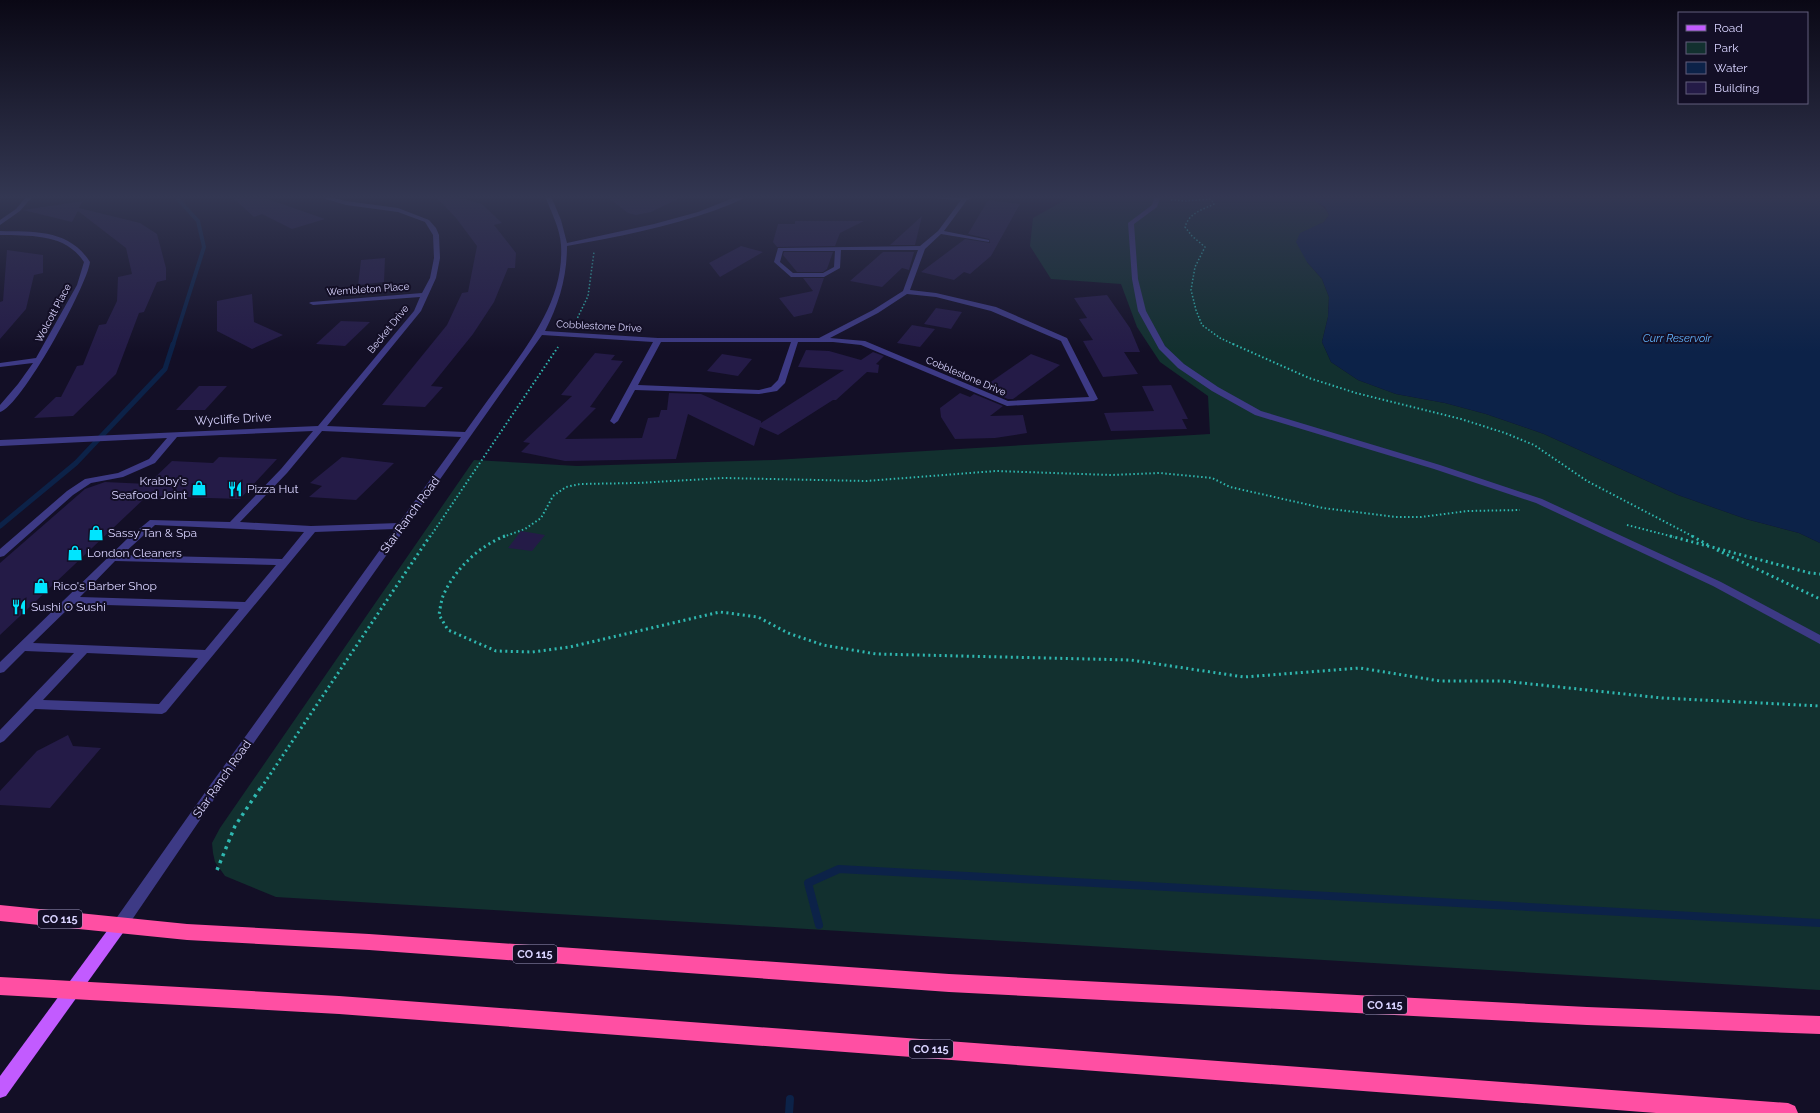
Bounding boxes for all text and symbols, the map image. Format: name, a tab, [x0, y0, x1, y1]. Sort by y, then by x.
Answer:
legend	[1678, 12, 1808, 104]
text: Road	[1714, 21, 1743, 35]
text: Park	[1714, 41, 1739, 55]
text: Water	[1714, 61, 1748, 75]
text: Building	[1714, 81, 1760, 95]
street label: Wembleton Place	[326, 281, 410, 297]
street label: Wolcott Place	[33, 282, 73, 344]
street label: Becket Drive	[365, 303, 411, 355]
street label: Cobblestone Drive	[556, 318, 642, 334]
water label: Curr Reservoir	[1643, 332, 1713, 345]
street label: Cobblestone Drive	[924, 354, 1008, 398]
street label: Wycliffe Drive	[194, 410, 272, 428]
place label: Krabby's Seafood Joint	[112, 474, 187, 502]
street label: Star Ranch Road	[377, 474, 443, 556]
shop icon: Krabby's Seafood Joint	[190, 479, 208, 497]
restaurant icon: Pizza Hut	[226, 480, 244, 498]
place label: Pizza Hut	[247, 482, 299, 496]
shop icon: Sassy Tan & Spa	[87, 524, 105, 542]
place label: Sassy Tan & Spa	[108, 526, 197, 540]
shop icon: London Cleaners	[66, 544, 84, 562]
place label: London Cleaners	[87, 546, 182, 560]
shop icon: Rico's Barber Shop	[32, 577, 50, 595]
place label: Rico's Barber Shop	[53, 579, 157, 593]
restaurant icon: Sushi O Sushi	[10, 598, 28, 616]
place label: Sushi O Sushi	[31, 600, 106, 614]
street label: Star Ranch Road	[190, 738, 254, 820]
road number: CO 115	[38, 910, 82, 928]
road number: CO 115	[513, 945, 557, 963]
road number: CO 115	[1363, 996, 1407, 1014]
road number: CO 115	[909, 1040, 953, 1058]

